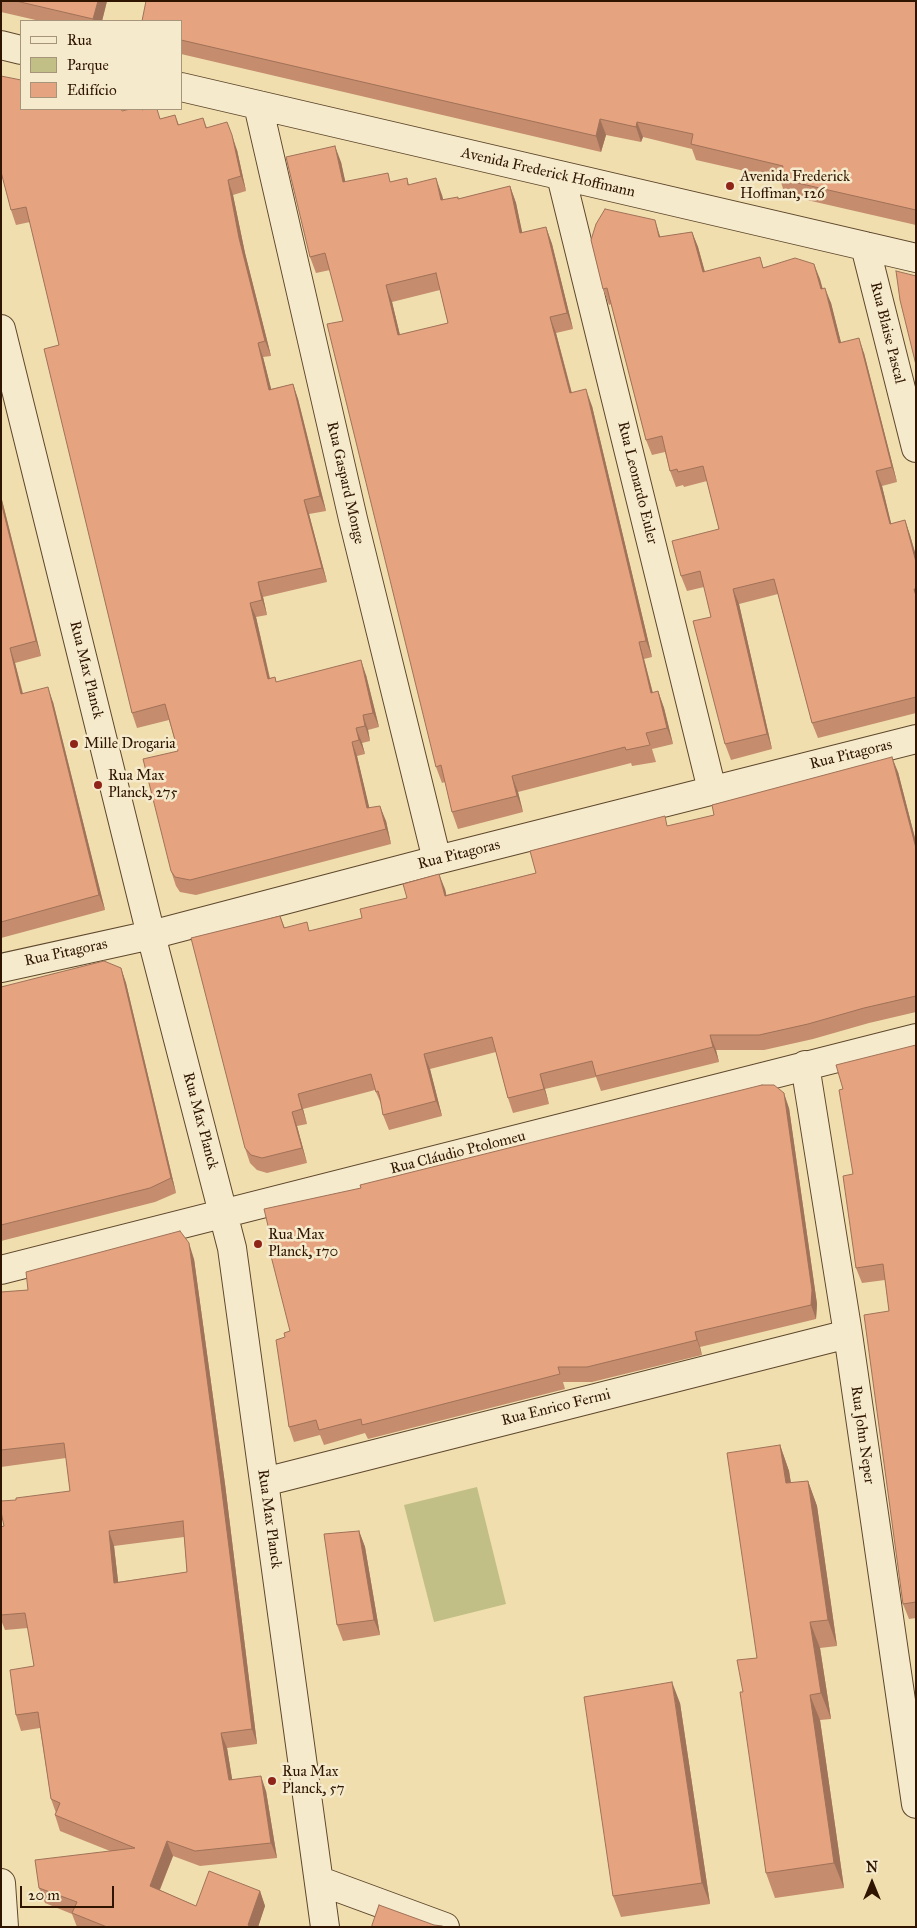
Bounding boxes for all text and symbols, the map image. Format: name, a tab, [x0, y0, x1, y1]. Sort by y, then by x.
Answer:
legend	[20, 20, 182, 110]
text: Rua	[67, 31, 92, 49]
text: Parque	[67, 56, 109, 74]
text: Edifício	[67, 81, 117, 99]
street label: Avenida Frederick Hoffmann	[459, 144, 637, 202]
place label: Avenida Frederick Hoffman, 126	[740, 168, 850, 203]
marker: Avenida Frederick Hoffman, 126	[724, 180, 736, 192]
street label: Rua Blaise Pascal	[866, 280, 908, 386]
street label: Rua Gaspard Monge	[322, 420, 368, 546]
street label: Rua Leonardo Euler	[613, 420, 661, 546]
street label: Rua Max Planck	[65, 619, 107, 721]
place label: Mille Drogaria	[84, 735, 176, 753]
street label: Rua Pitagoras	[808, 736, 894, 774]
marker: Mille Drogaria	[68, 738, 80, 750]
place label: Rua Max Planck, 275	[108, 767, 178, 802]
marker: Rua Max Planck, 275	[92, 779, 104, 791]
street label: Rua Pitagoras	[416, 836, 502, 874]
street label: Rua Pitagoras	[23, 935, 109, 971]
street label: Rua Max Planck	[178, 1070, 222, 1172]
street label: Rua Cláudio Ptolomeu	[388, 1127, 528, 1179]
place label: Rua Max Planck, 170	[268, 1226, 338, 1261]
marker: Rua Max Planck, 170	[252, 1238, 264, 1250]
street label: Rua John Neper	[846, 1385, 878, 1485]
street label: Rua Enrico Fermi	[500, 1386, 612, 1430]
street label: Rua Max Planck	[253, 1468, 285, 1570]
place label: Rua Max Planck, 57	[282, 1763, 345, 1798]
marker: Rua Max Planck, 57	[266, 1775, 278, 1787]
north arrow	[847, 1858, 897, 1908]
text: N	[866, 1859, 878, 1876]
scale bar	[22, 1876, 116, 1908]
text: 20 m	[28, 1886, 60, 1904]

